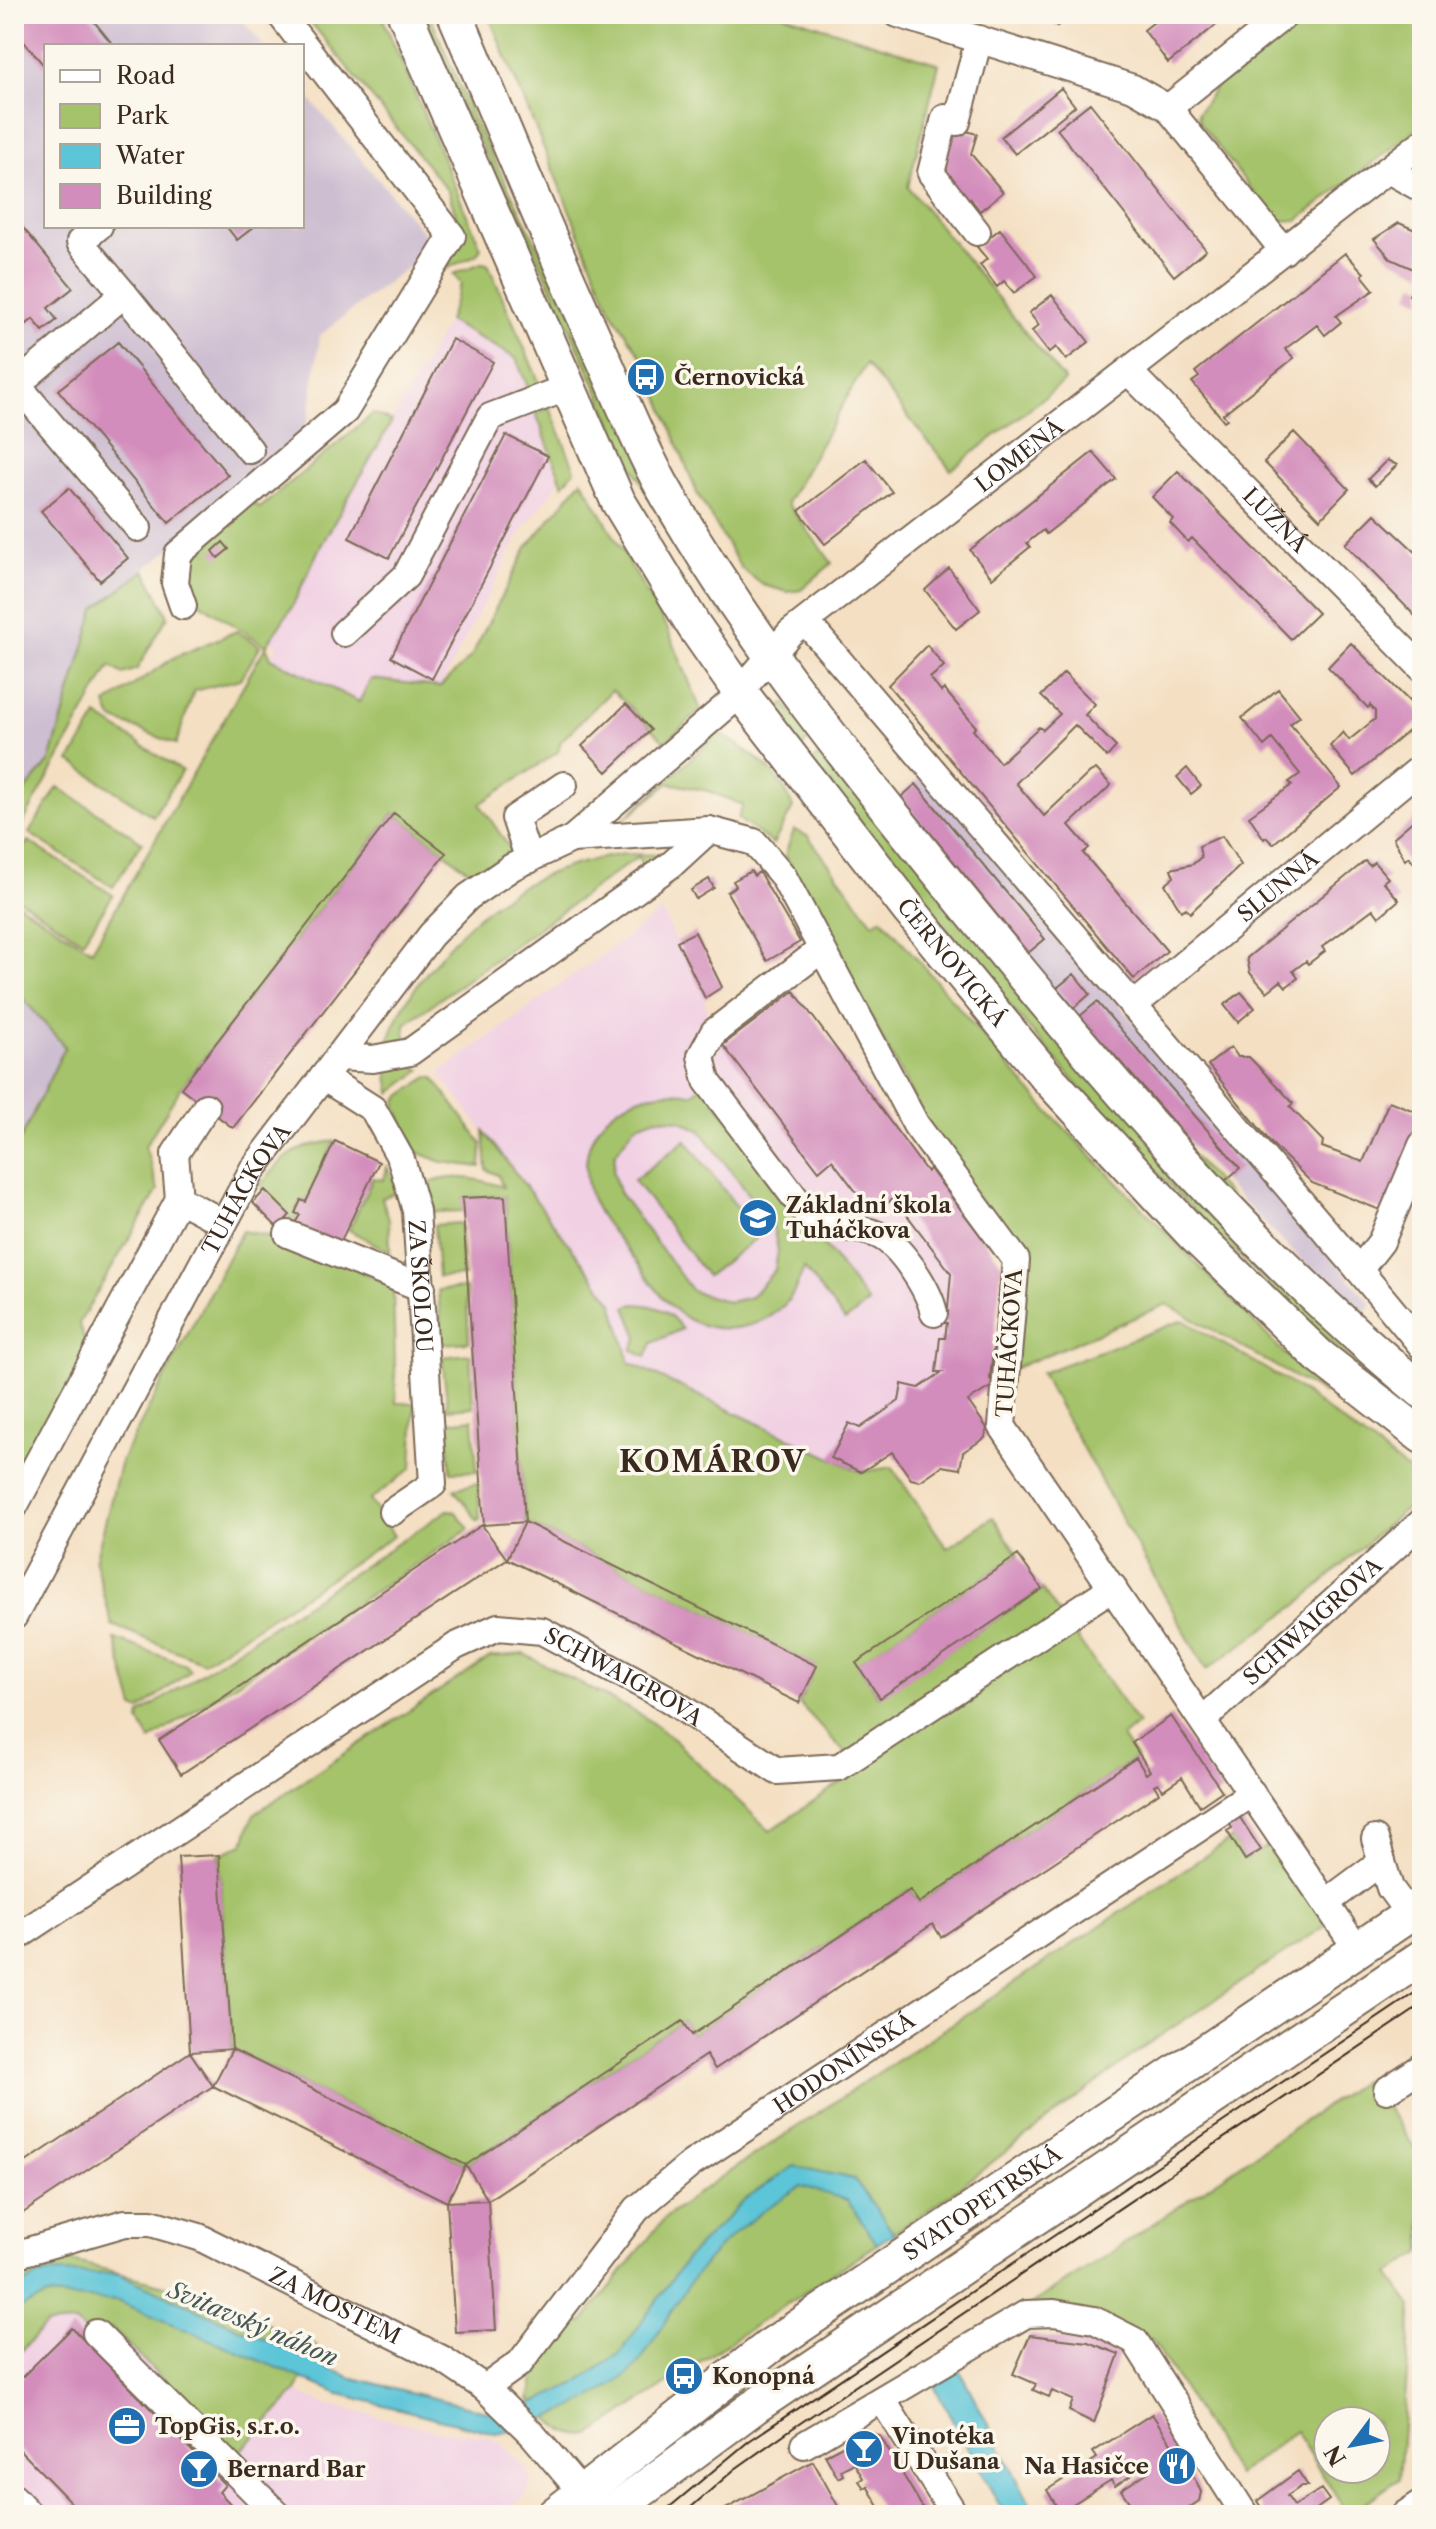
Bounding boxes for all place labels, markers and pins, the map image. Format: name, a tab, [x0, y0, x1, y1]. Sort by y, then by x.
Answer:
bus stop icon: Černovická	[625, 356, 667, 398]
place label: Černovická	[674, 363, 805, 391]
place label: Základní škola Tuháčkova	[786, 1192, 952, 1244]
school or university icon: Základní škola Tuháčkova	[737, 1197, 779, 1239]
bus stop icon: Konopná	[663, 2355, 705, 2397]
place label: Konopná	[712, 2363, 815, 2390]
office icon: TopGis, s.r.o.	[106, 2405, 148, 2447]
place label: TopGis, s.r.o.	[155, 2413, 300, 2440]
place label: Vinotéka U Dušana	[891, 2423, 1000, 2475]
bar icon: Vinotéka U Dušana	[843, 2428, 885, 2470]
restaurant icon: Na Hasičce	[1156, 2445, 1198, 2487]
bar icon: Bernard Bar	[178, 2448, 220, 2490]
place label: Na Hasičce	[1024, 2453, 1149, 2480]
place label: Bernard Bar	[227, 2456, 366, 2483]

